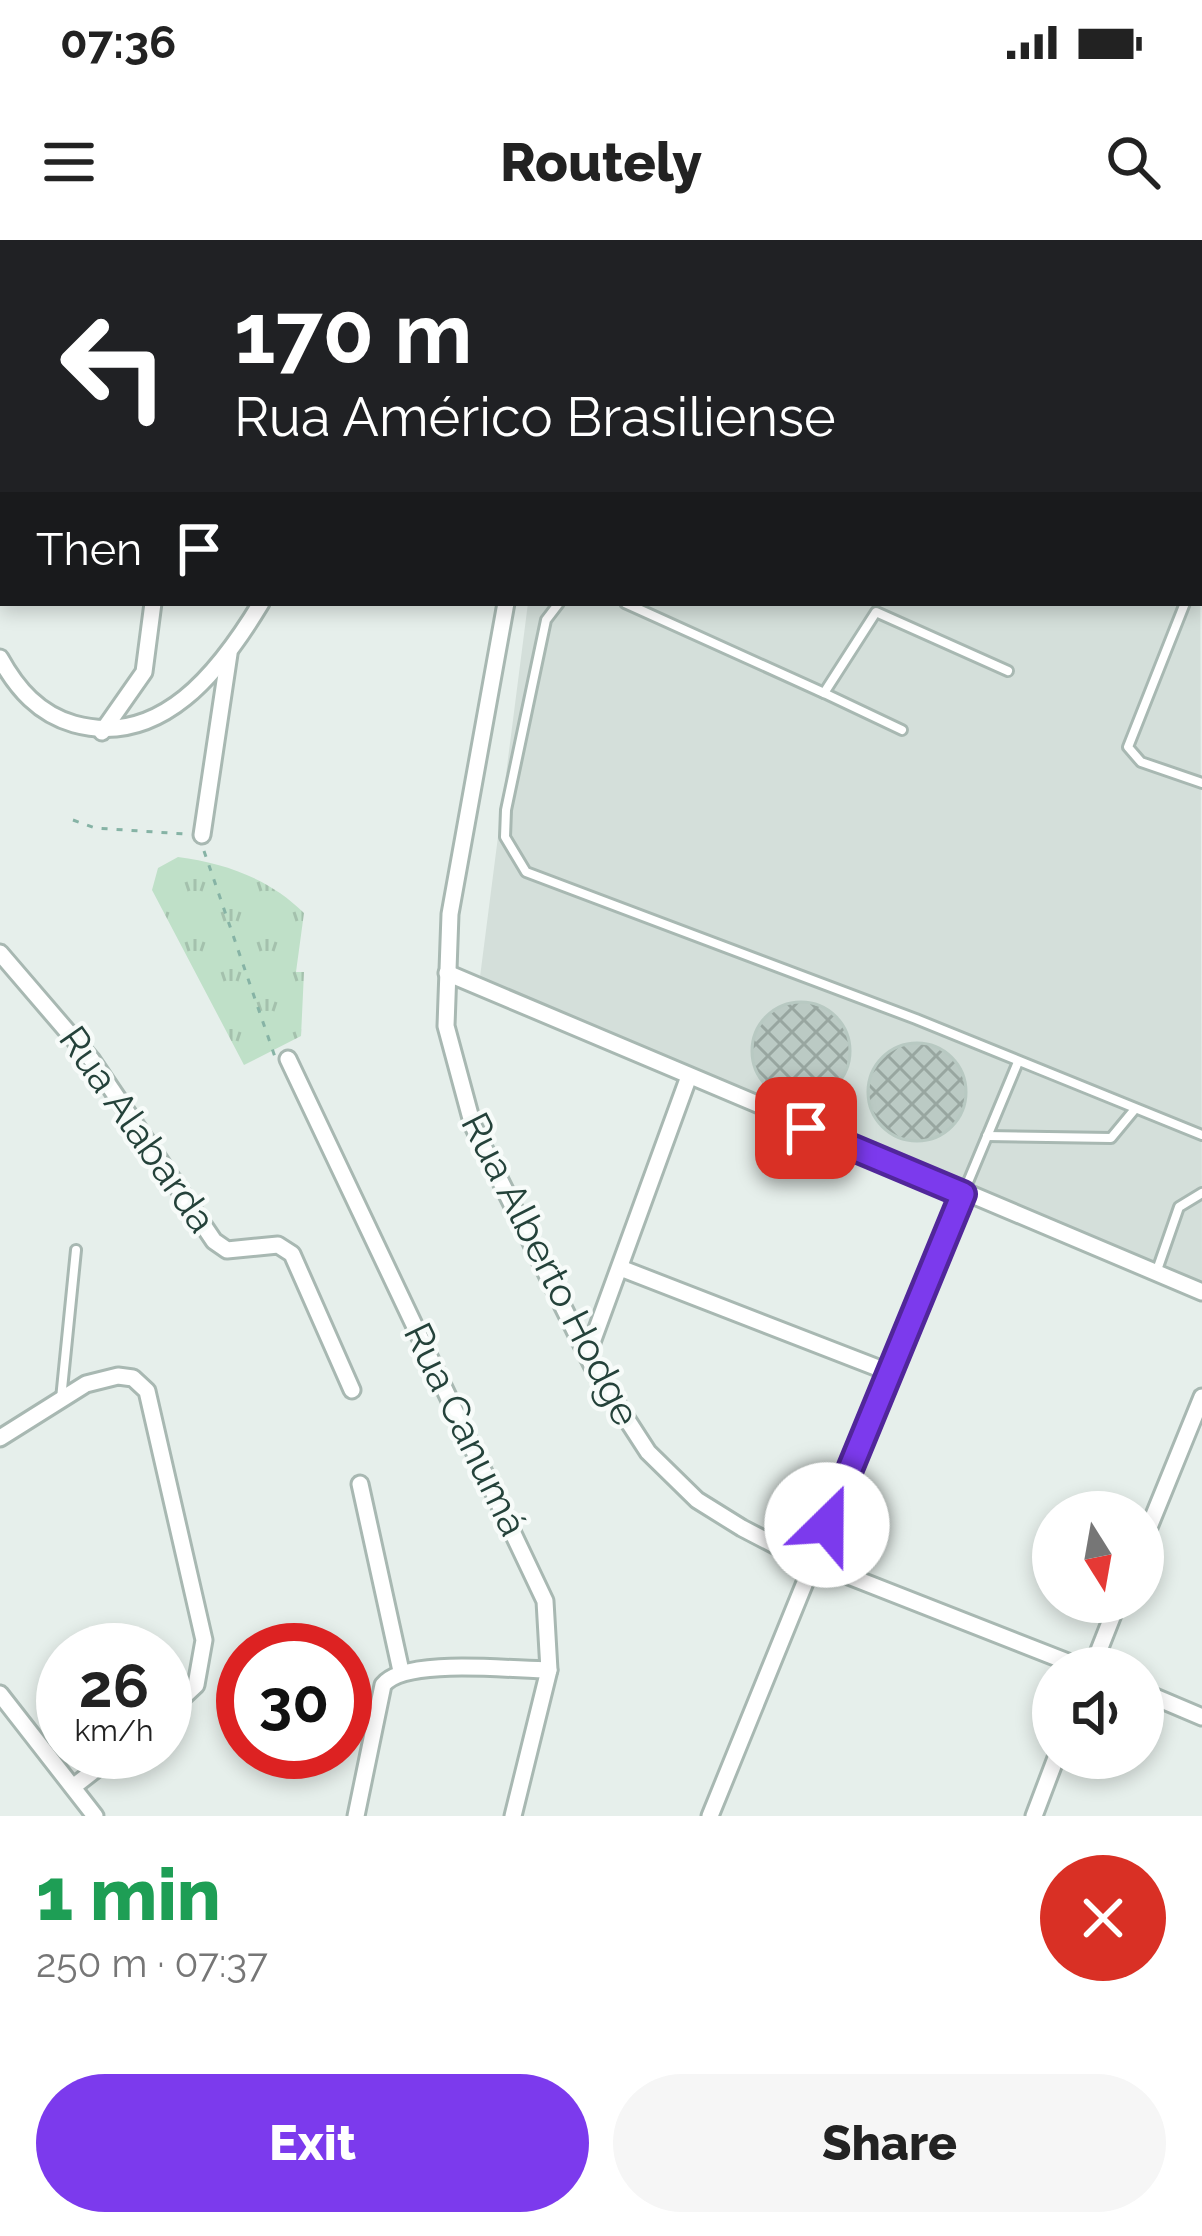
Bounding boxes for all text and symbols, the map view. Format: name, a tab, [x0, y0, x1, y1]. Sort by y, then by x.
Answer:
text: 07:36	[60, 16, 176, 69]
icon: menu	[36, 129, 102, 195]
icon: search	[1100, 129, 1166, 195]
text: Routely	[500, 130, 702, 194]
text: 170 m	[234, 284, 473, 383]
icon: left	[36, 288, 192, 444]
text: Rua Américo Brasiliense	[234, 385, 836, 449]
icon: arrive	[166, 516, 232, 582]
text: Then	[36, 523, 142, 576]
street label: Rua Alabarda	[50, 1017, 226, 1241]
pin	[755, 1077, 857, 1179]
icon: arrive	[773, 1095, 839, 1161]
street label: Rua Alberto Hodge	[452, 1105, 650, 1433]
street label: Rua Canumá	[395, 1315, 537, 1543]
position arrow	[764, 1462, 890, 1588]
north arrow	[1032, 1491, 1164, 1623]
map controls	[1032, 1491, 1164, 1779]
speed limit sign: 30	[216, 1623, 372, 1779]
button: sound	[1032, 1647, 1164, 1779]
text: 26	[79, 1651, 149, 1721]
text: km/h	[74, 1713, 154, 1748]
text: 1 min	[36, 1852, 221, 1937]
button: close	[1040, 1855, 1166, 1981]
text: 250 m · 07:37	[36, 1940, 268, 1986]
button: Exit	[36, 2074, 589, 2212]
button: Share	[613, 2074, 1166, 2212]

